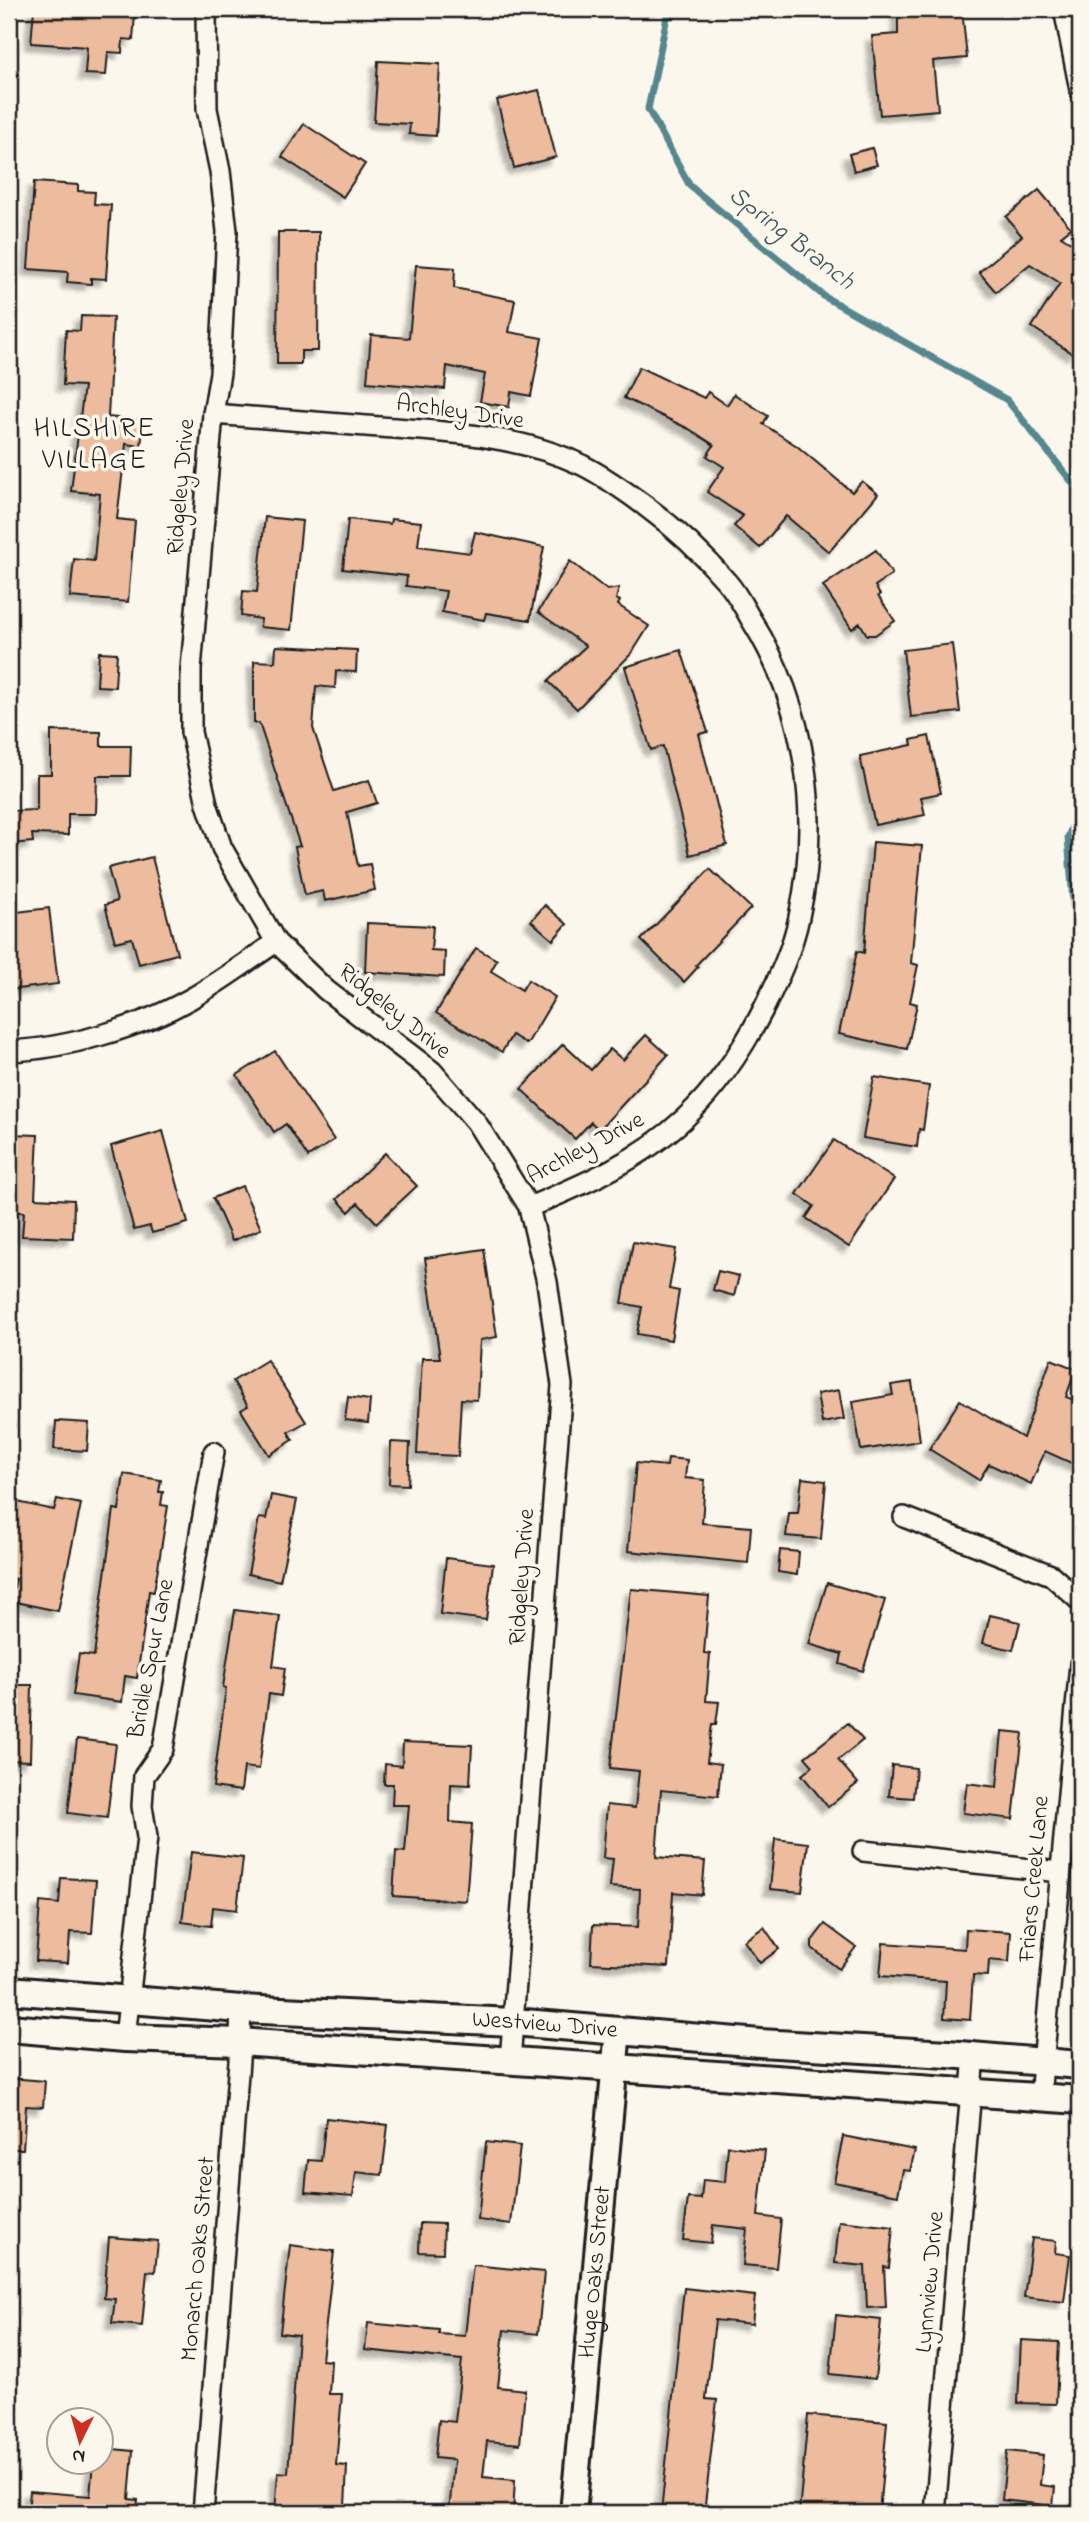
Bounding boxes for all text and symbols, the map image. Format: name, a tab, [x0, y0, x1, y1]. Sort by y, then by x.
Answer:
water label: Spring Branch	[720, 178, 863, 301]
street label: Archley Drive	[394, 387, 526, 440]
district label: HILSHIRE VILLAGE	[34, 409, 156, 482]
street label: Ridgeley Drive	[159, 417, 206, 557]
street label: Ridgeley Drive	[329, 955, 458, 1070]
street label: Archley Drive	[521, 1103, 652, 1196]
street label: Ridgeley Drive	[501, 1507, 546, 1647]
street label: Bridle Spur Lane	[119, 1576, 185, 1743]
street label: Friars Creek Lane	[1010, 1794, 1060, 1965]
street label: Westview Drive	[471, 2003, 619, 2048]
street label: Monarch Oaks Street	[173, 2155, 225, 2363]
street label: Huge Oaks Street	[570, 2184, 621, 2360]
street label: Lynnview Drive	[907, 2209, 956, 2354]
north arrow	[46, 2406, 116, 2476]
text: N	[71, 2441, 86, 2469]

